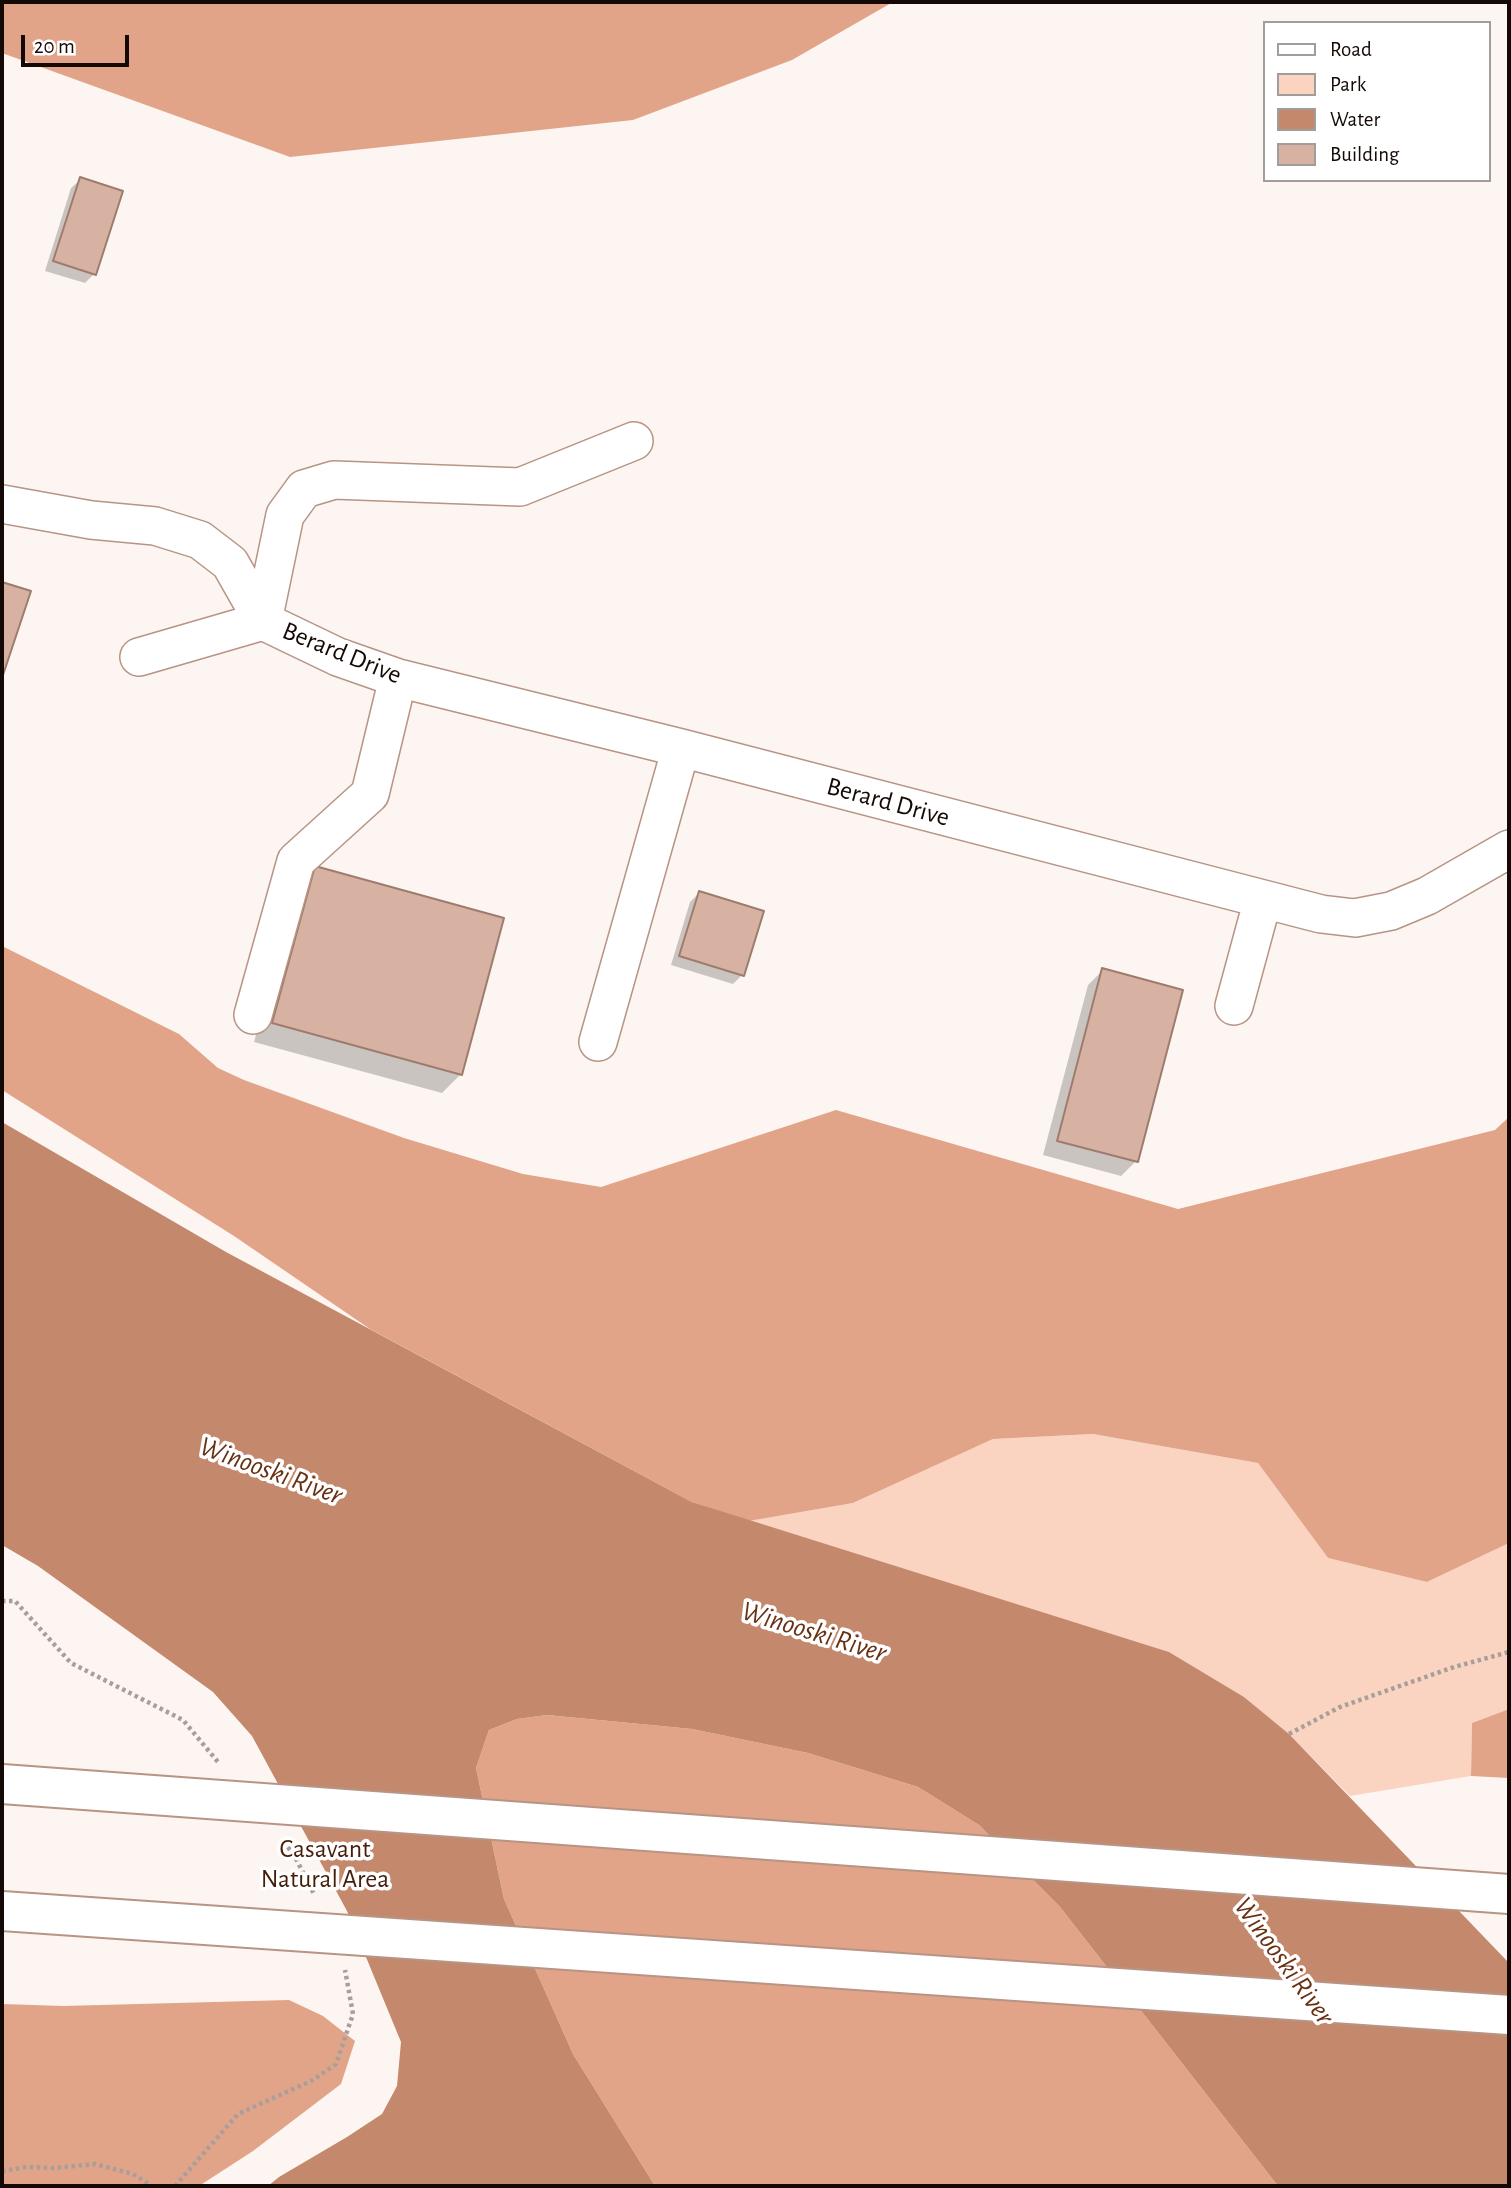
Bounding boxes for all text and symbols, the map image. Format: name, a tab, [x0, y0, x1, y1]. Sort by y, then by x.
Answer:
scale bar	[24, 21, 133, 65]
legend	[1262, 21, 1490, 182]
text: 20 m	[34, 36, 75, 57]
text: Road	[1330, 39, 1372, 60]
text: Park	[1330, 74, 1366, 95]
text: Water	[1330, 109, 1380, 130]
text: Building	[1330, 144, 1399, 165]
street label: Berard Drive	[278, 615, 406, 691]
street label: Berard Drive	[823, 771, 953, 833]
water label: Winooski River	[195, 1430, 347, 1512]
water label: Winooski River	[738, 1594, 890, 1670]
park label: Casavant Natural Area	[261, 1833, 389, 1895]
water label: Winooski River	[1226, 1891, 1342, 2031]

